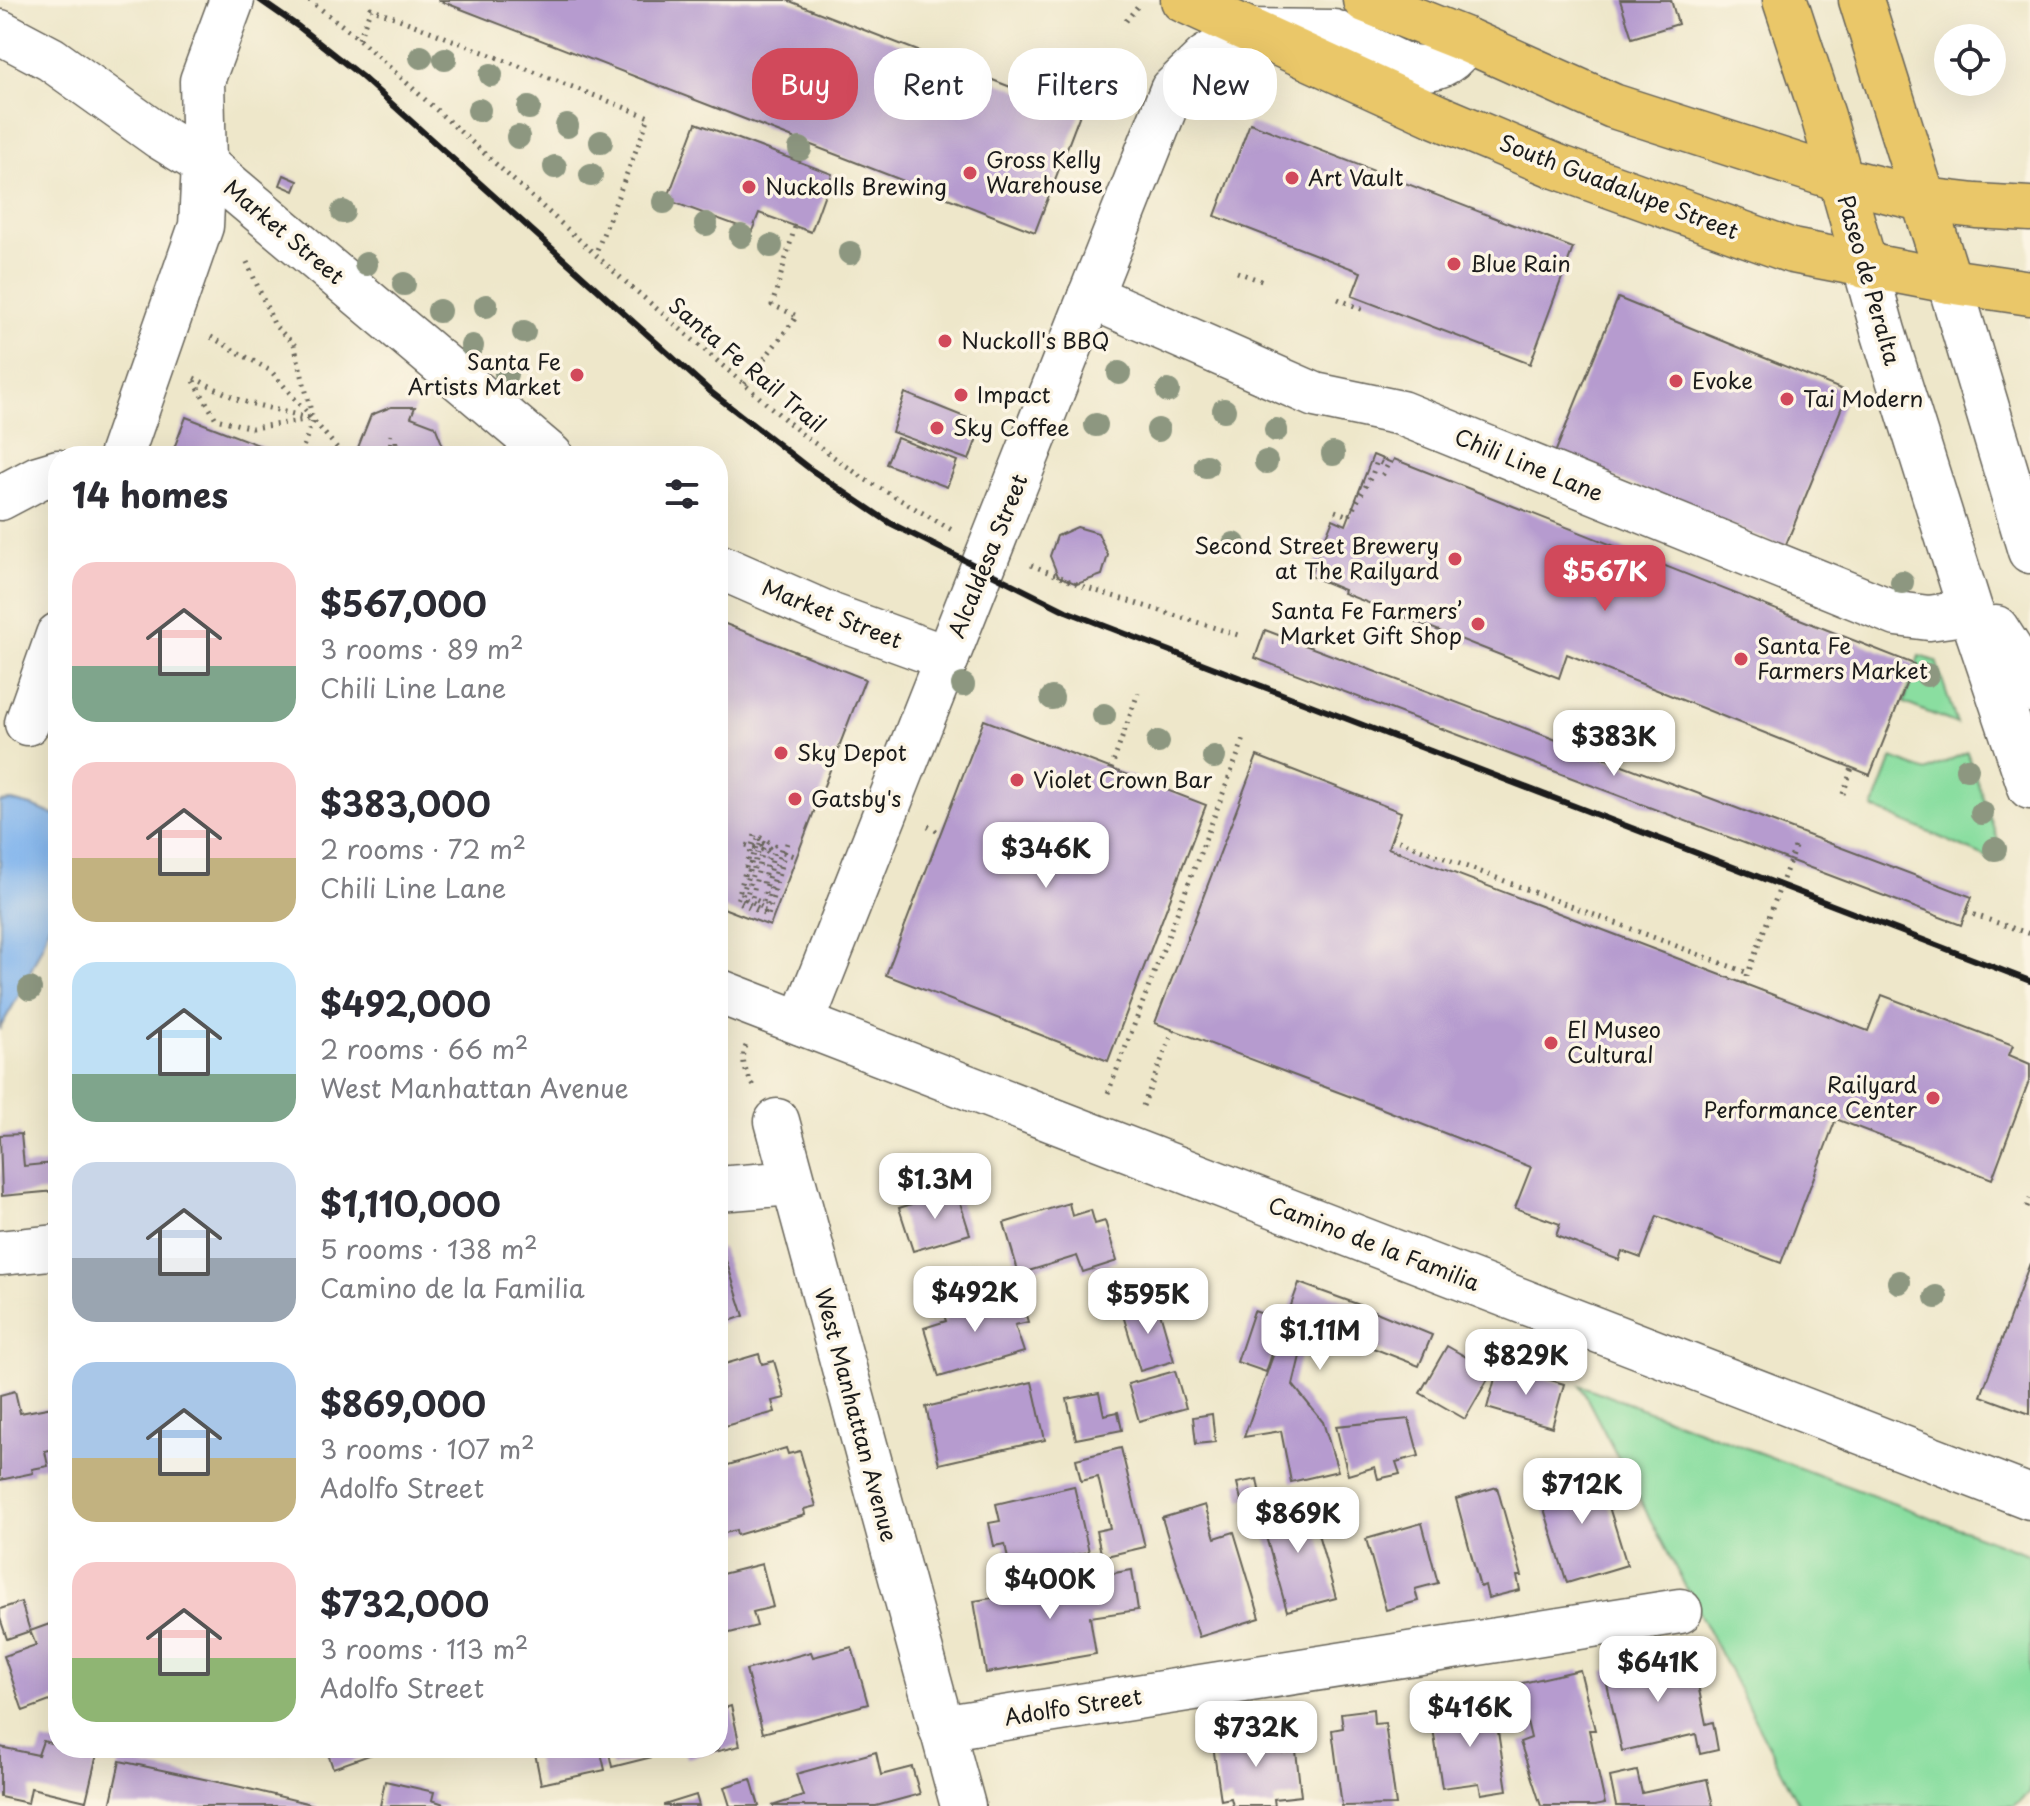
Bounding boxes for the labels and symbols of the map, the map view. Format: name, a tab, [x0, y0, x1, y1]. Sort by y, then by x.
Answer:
street label: South Guadalupe Street	[1495, 125, 1744, 246]
place label: Gross Kelly Warehouse	[986, 142, 1103, 200]
place label: Art Vault	[1308, 160, 1403, 193]
marker: Gross Kelly Warehouse	[961, 164, 979, 182]
place label: Nuckolls Brewing	[765, 169, 947, 202]
marker: Art Vault	[1283, 169, 1301, 187]
street label: Market Street	[218, 171, 352, 291]
marker: Nuckolls Brewing	[740, 178, 758, 196]
street label: Paseo de Peralta	[1830, 191, 1911, 369]
place label: Blue Rain	[1470, 246, 1571, 279]
marker: Blue Rain	[1445, 255, 1463, 273]
street label: Santa Fe Rail Trail	[662, 288, 834, 440]
place label: Nuckoll's BBQ	[961, 323, 1109, 356]
marker: Nuckoll's BBQ	[936, 332, 954, 350]
place label: Santa Fe Artists Market	[408, 344, 561, 402]
place label: Evoke	[1692, 363, 1753, 396]
marker: Santa Fe Artists Market	[568, 366, 586, 384]
marker: Evoke	[1667, 372, 1685, 390]
place label: Impact	[977, 377, 1051, 410]
place label: Tai Modern	[1803, 381, 1923, 414]
marker: Impact	[952, 386, 970, 404]
marker: Tai Modern	[1778, 390, 1796, 408]
place label: Sky Coffee	[953, 410, 1070, 443]
marker: Sky Coffee	[928, 419, 946, 437]
street label: Chili Line Lane	[1450, 419, 1609, 508]
street label: Alcaldesa Street	[939, 469, 1035, 642]
place label: Second Street Brewery at The Railyard	[1194, 528, 1439, 586]
pin: $567K	[1549, 545, 1661, 613]
marker: Second Street Brewery at The Railyard	[1446, 550, 1464, 568]
street label: Market Street	[758, 570, 908, 656]
place label: Santa Fe Farmers’ Market Gift Shop	[1271, 593, 1462, 651]
marker: Santa Fe Farmers’ Market Gift Shop	[1469, 615, 1487, 633]
place label: Santa Fe Farmers Market	[1757, 628, 1928, 686]
marker: Santa Fe Farmers Market	[1732, 650, 1750, 668]
pin: $383K	[1558, 710, 1670, 778]
place label: Sky Depot	[797, 735, 907, 768]
marker: Sky Depot	[772, 744, 790, 762]
place label: Violet Crown Bar	[1033, 762, 1212, 795]
marker: Violet Crown Bar	[1008, 771, 1026, 789]
place label: Gatsby's	[811, 781, 901, 814]
marker: Gatsby's	[786, 790, 804, 808]
pin: $346K	[990, 822, 1102, 890]
place label: El Museo Cultural	[1567, 1012, 1661, 1070]
marker: El Museo Cultural	[1542, 1034, 1560, 1052]
place label: Railyard Performance Center	[1704, 1067, 1918, 1125]
marker: Railyard Performance Center	[1924, 1089, 1942, 1107]
pin: $1.3M	[879, 1153, 991, 1221]
street label: Camino de la Familia	[1264, 1187, 1485, 1298]
pin: $492K	[919, 1266, 1031, 1334]
pin: $595K	[1092, 1268, 1204, 1336]
street label: West Manhattan Avenue	[808, 1284, 907, 1545]
pin: $1.11M	[1255, 1304, 1385, 1372]
pin: $829K	[1470, 1329, 1582, 1397]
pin: $712K	[1526, 1458, 1638, 1526]
pin: $869K	[1242, 1487, 1354, 1555]
pin: $400K	[994, 1553, 1106, 1621]
pin: $641K	[1602, 1636, 1714, 1704]
street label: Adolfo Street	[1002, 1678, 1144, 1733]
pin: $416K	[1414, 1681, 1526, 1749]
pin: $732K	[1200, 1701, 1312, 1769]

